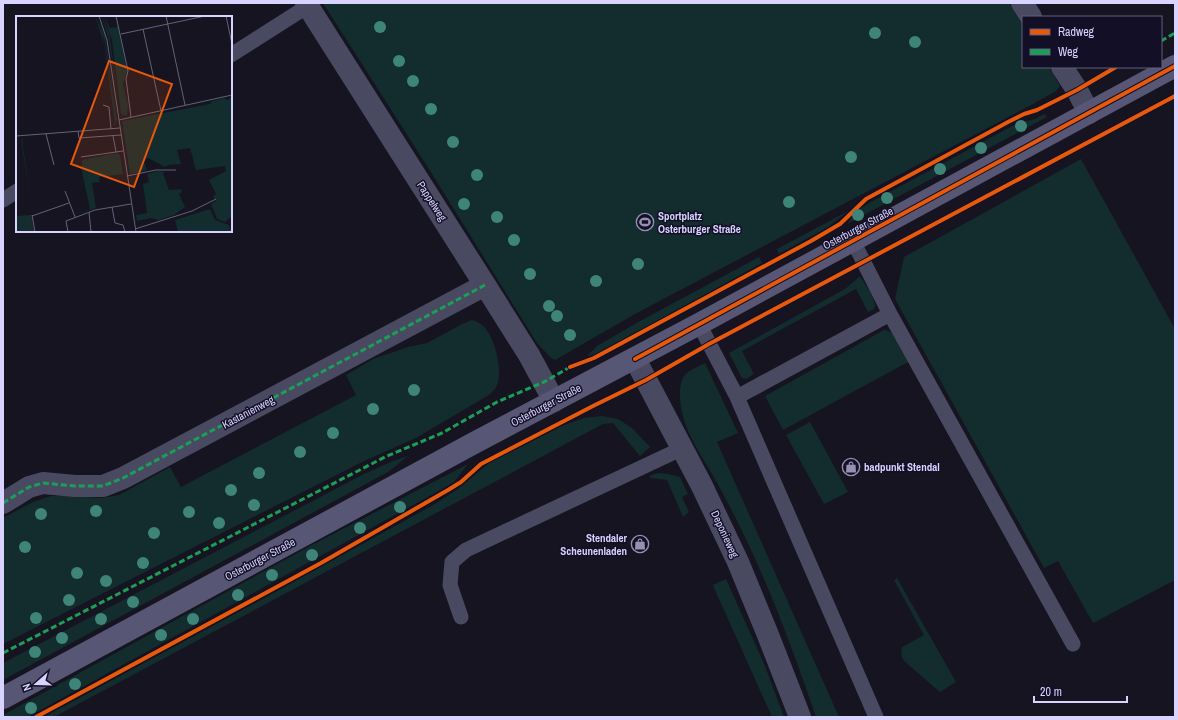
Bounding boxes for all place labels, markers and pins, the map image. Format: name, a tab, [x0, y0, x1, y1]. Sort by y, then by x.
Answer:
place label: Sportplatz Osterburger Straße	[658, 209, 741, 236]
sports icon: Sportplatz Osterburger Straße	[635, 212, 655, 232]
shop icon: badpunkt Stendal	[841, 457, 861, 477]
place label: badpunkt Stendal	[864, 460, 940, 474]
place label: Stendaler Scheunenladen	[560, 531, 627, 558]
shop icon: Stendaler Scheunenladen	[630, 534, 650, 554]

